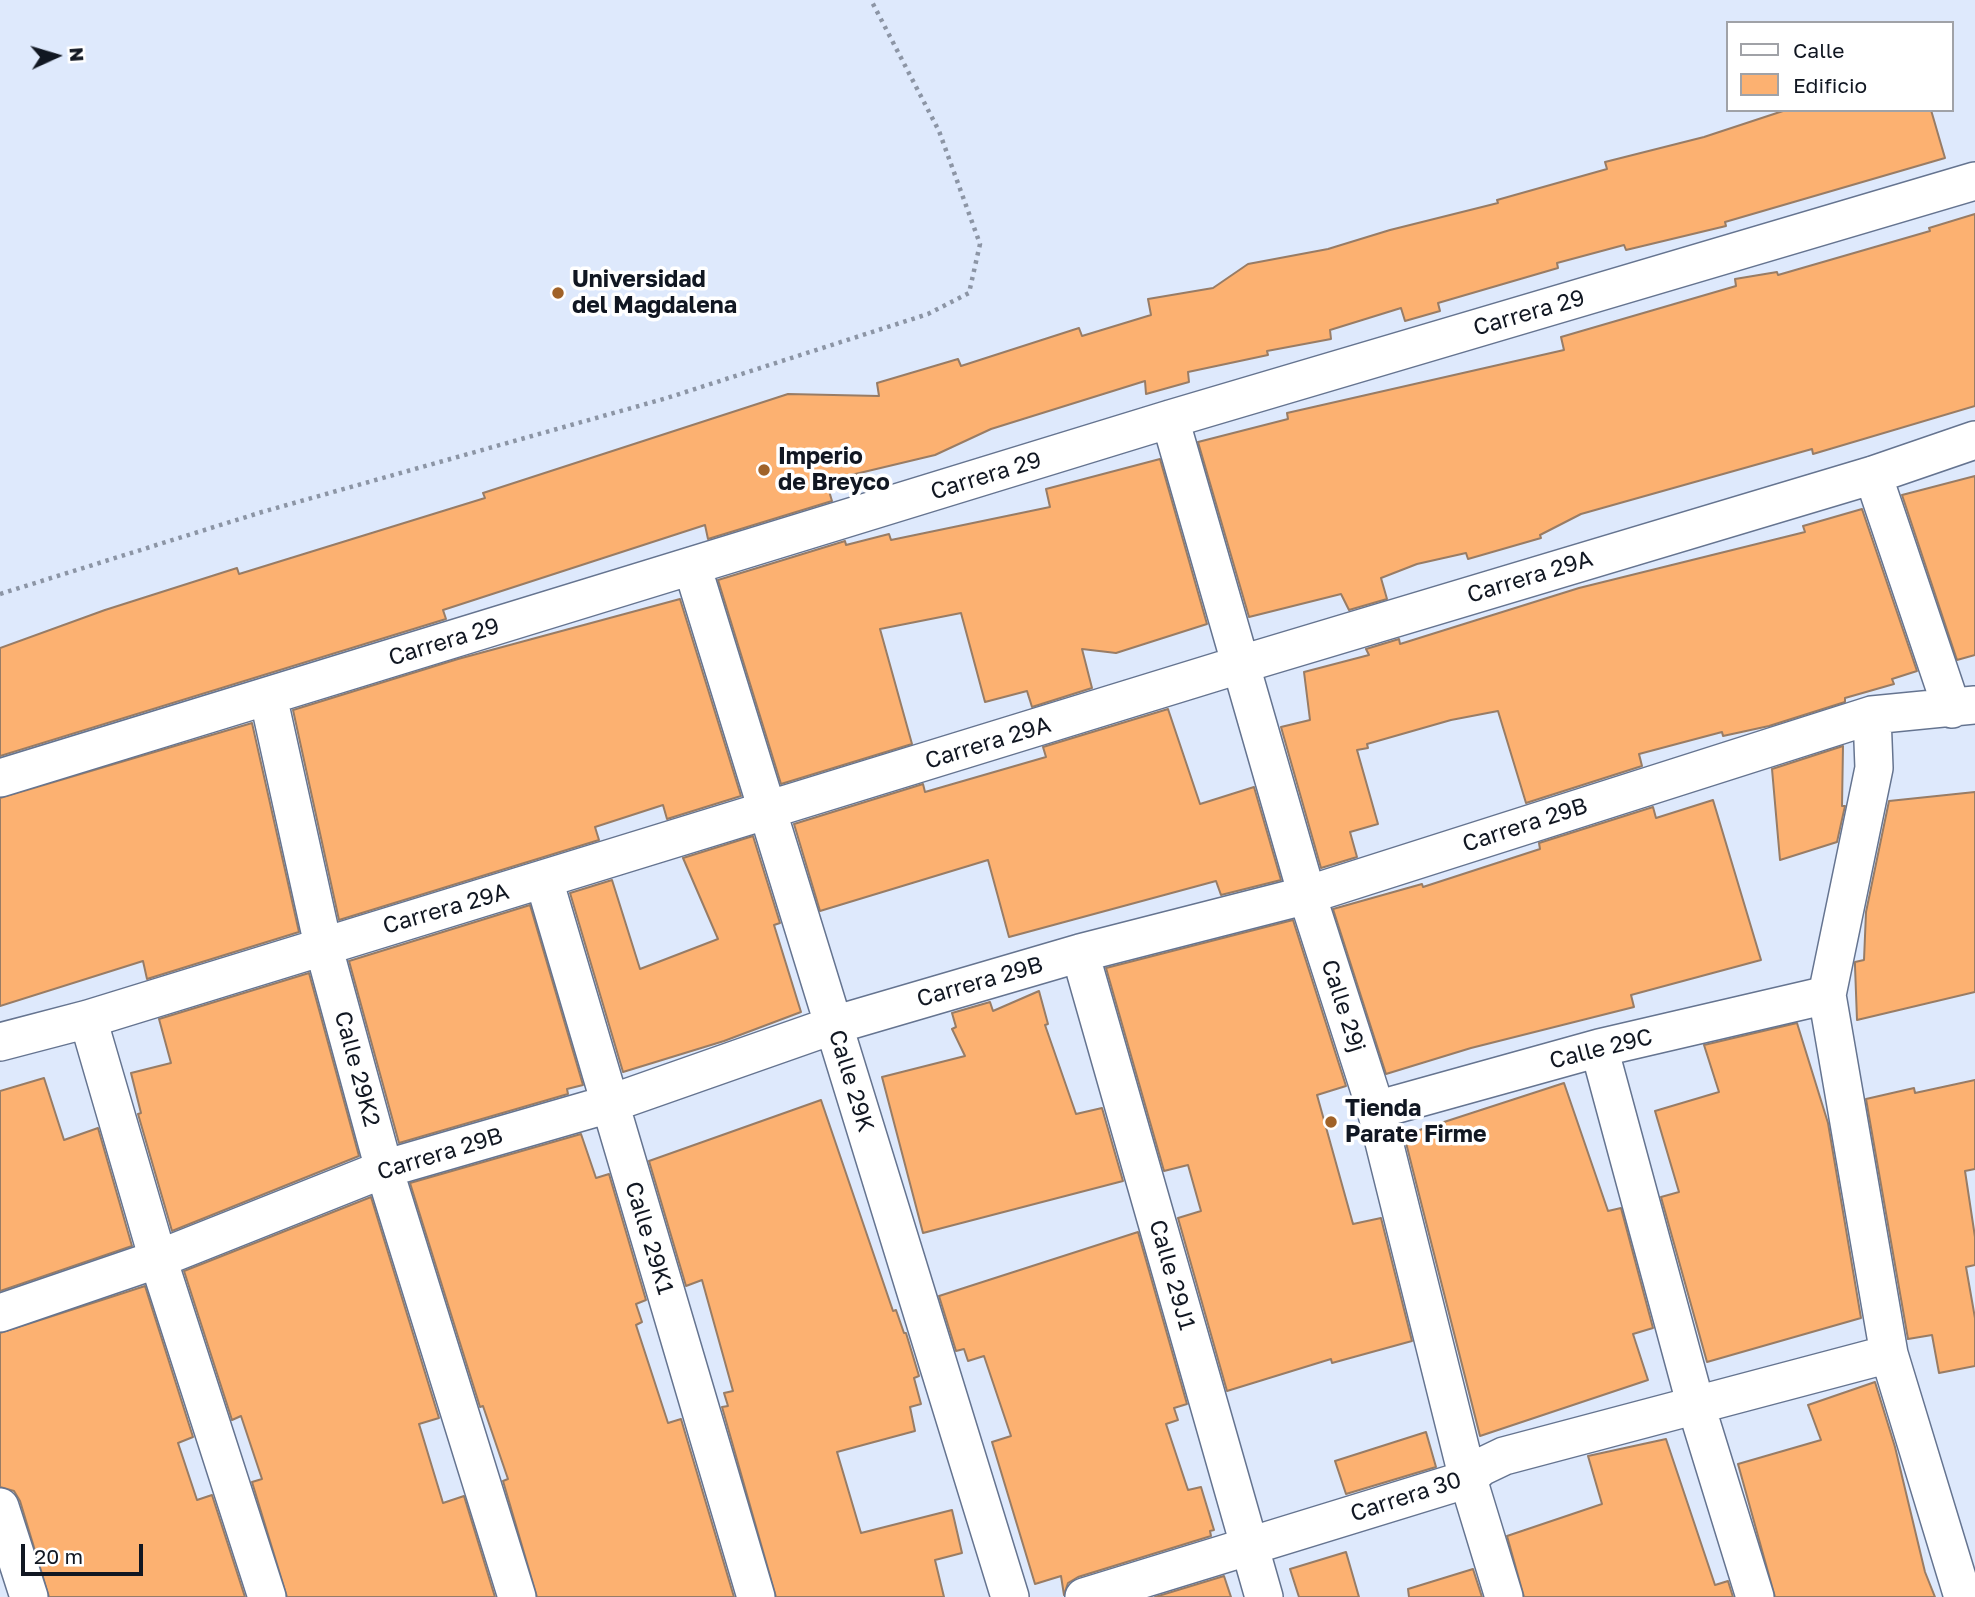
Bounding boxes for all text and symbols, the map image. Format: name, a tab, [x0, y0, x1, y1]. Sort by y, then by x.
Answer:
north arrow	[21, 21, 91, 91]
legend	[1727, 21, 1954, 112]
text: Calle	[1793, 37, 1845, 63]
text: N	[65, 46, 89, 63]
text: Edificio	[1793, 72, 1867, 98]
place label: Universidad del Magdalena	[572, 266, 737, 320]
street label: Carrera 29	[1470, 284, 1588, 342]
marker: Universidad del Magdalena	[550, 285, 566, 301]
place label: Imperio de Breyco	[778, 443, 890, 497]
street label: Carrera 29	[927, 446, 1045, 506]
marker: Imperio de Breyco	[756, 462, 772, 478]
street label: Carrera 29A	[1464, 545, 1596, 609]
street label: Carrera 29	[385, 612, 503, 672]
street label: Carrera 29A	[922, 711, 1054, 775]
street label: Carrera 29B	[1459, 792, 1591, 858]
street label: Carrera 29A	[380, 878, 512, 940]
street label: Carrera 29B	[914, 951, 1046, 1013]
street label: Calle 29j	[1315, 956, 1371, 1056]
street label: Calle 29K2	[328, 1008, 386, 1130]
street label: Calle 29C	[1547, 1023, 1655, 1075]
street label: Calle 29K	[822, 1027, 880, 1135]
place label: Tienda Parate Firme	[1345, 1095, 1487, 1149]
marker: Tienda Parate Firme	[1323, 1114, 1339, 1130]
street label: Carrera 29B	[374, 1122, 506, 1186]
street label: Calle 29K1	[619, 1178, 679, 1298]
street label: Calle 29J1	[1143, 1217, 1201, 1333]
street label: Carrera 30	[1347, 1466, 1465, 1528]
scale bar	[24, 1530, 147, 1574]
text: 20 m	[34, 1543, 83, 1569]

